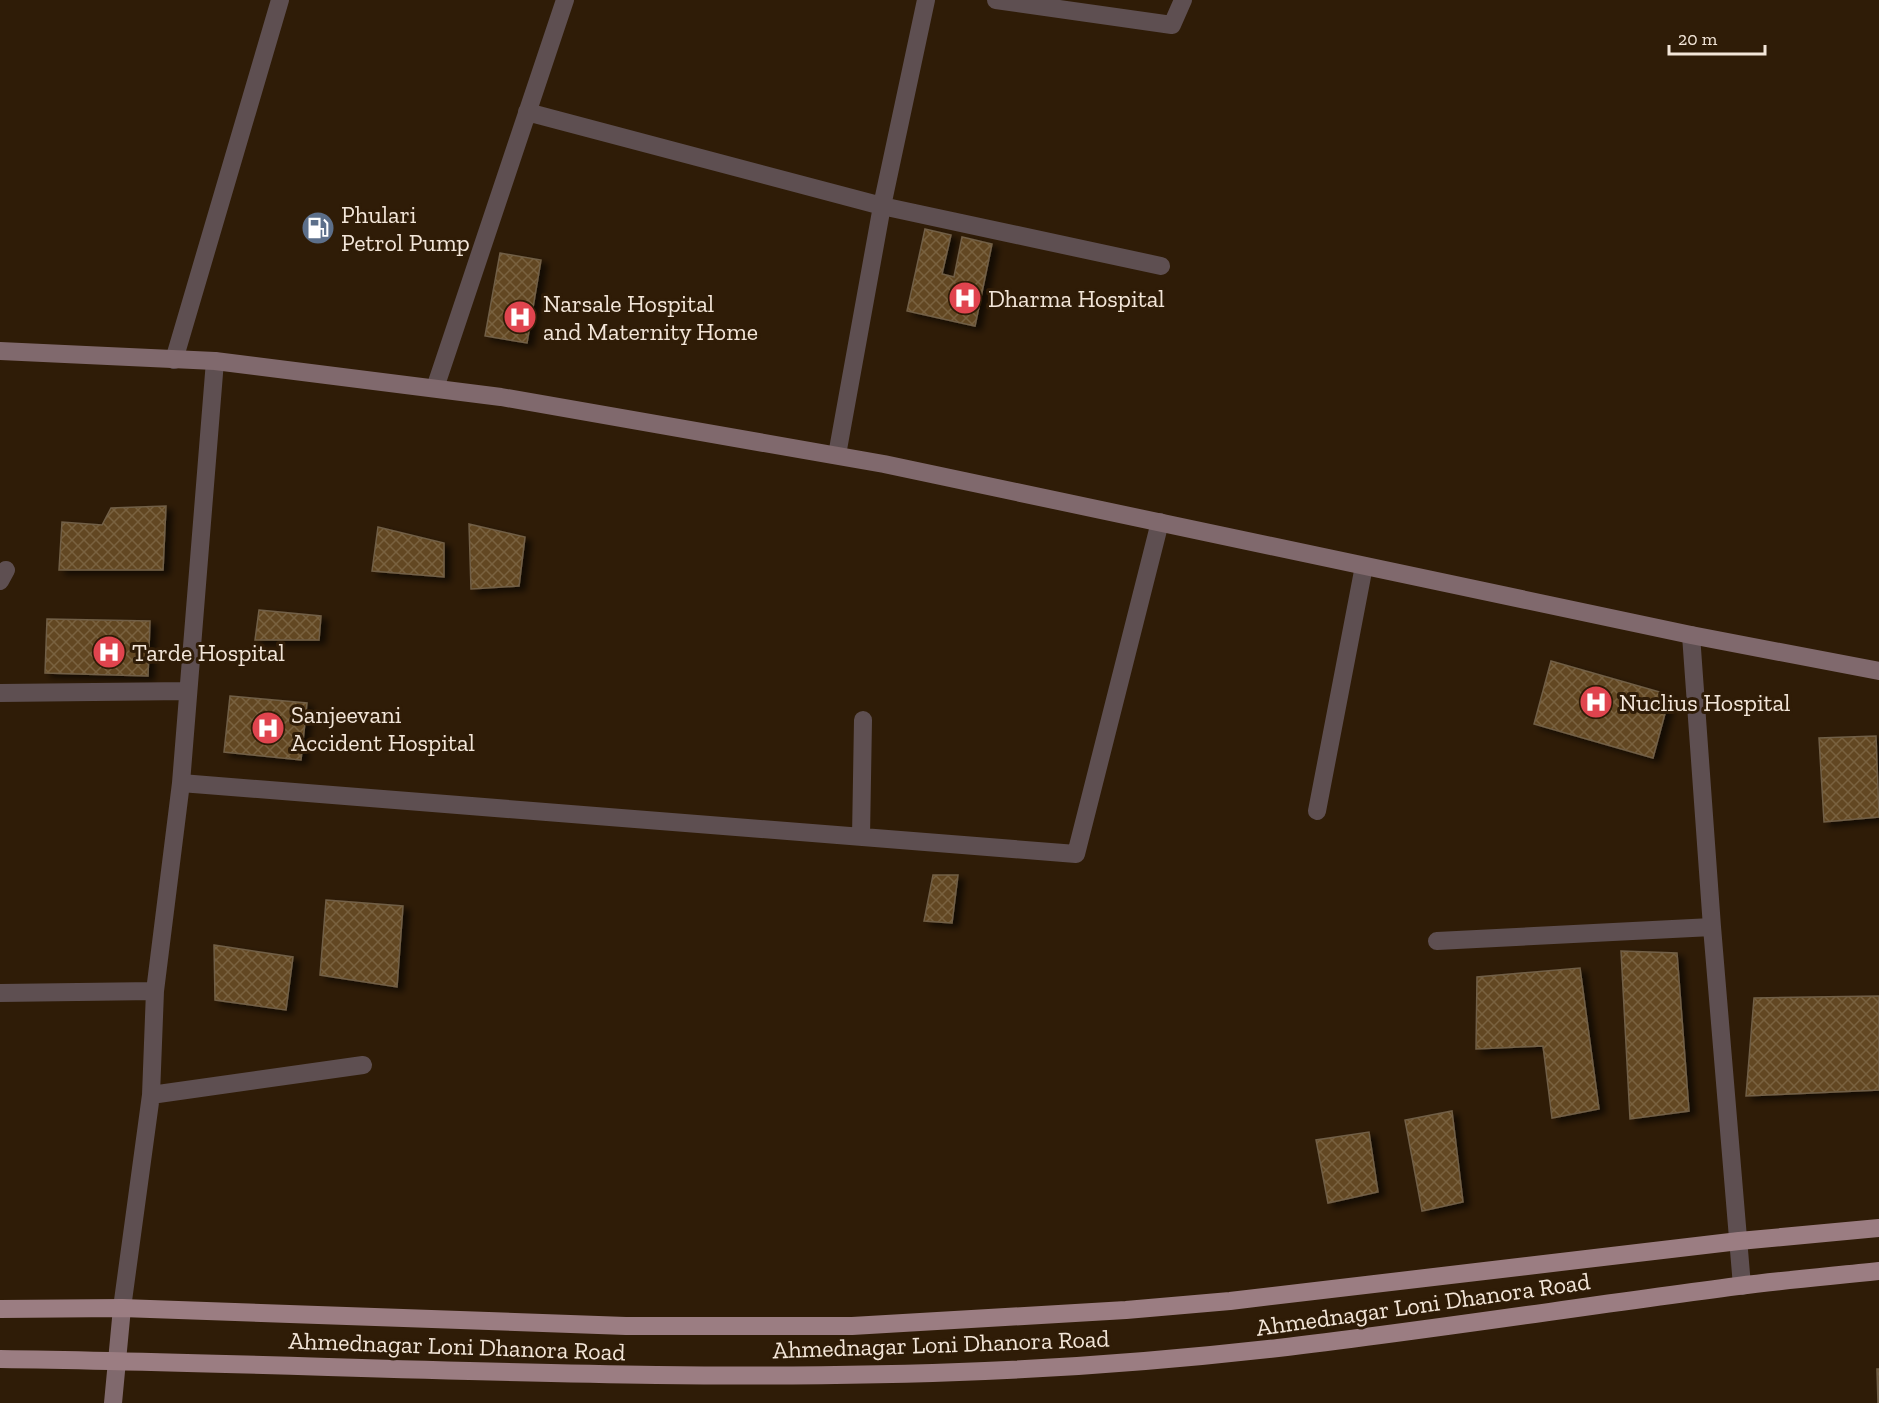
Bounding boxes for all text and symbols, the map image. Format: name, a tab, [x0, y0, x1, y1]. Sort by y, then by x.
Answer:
scale bar	[1669, 18, 1765, 56]
text: 20 m	[1678, 28, 1718, 50]
place label: Phulari Petrol Pump	[341, 200, 470, 257]
fuel station icon: Phulari Petrol Pump	[300, 210, 336, 246]
hospital icon: Dharma Hospital	[947, 280, 983, 316]
place label: Dharma Hospital	[988, 284, 1165, 313]
place label: Narsale Hospital and Maternity Home	[543, 289, 758, 346]
hospital icon: Narsale Hospital and Maternity Home	[502, 299, 538, 335]
hospital icon: Tarde Hospital	[91, 634, 127, 670]
place label: Tarde Hospital	[132, 638, 285, 667]
hospital icon: Nuclius Hospital	[1578, 684, 1614, 720]
place label: Nuclius Hospital	[1619, 688, 1790, 717]
place label: Sanjeevani Accident Hospital	[291, 700, 475, 757]
hospital icon: Sanjeevani Accident Hospital	[250, 710, 286, 746]
street label: Ahmednagar Loni Dhanora Road	[1254, 1266, 1592, 1342]
street label: Ahmednagar Loni Dhanora Road	[772, 1324, 1110, 1364]
street label: Ahmednagar Loni Dhanora Road	[288, 1326, 626, 1366]

